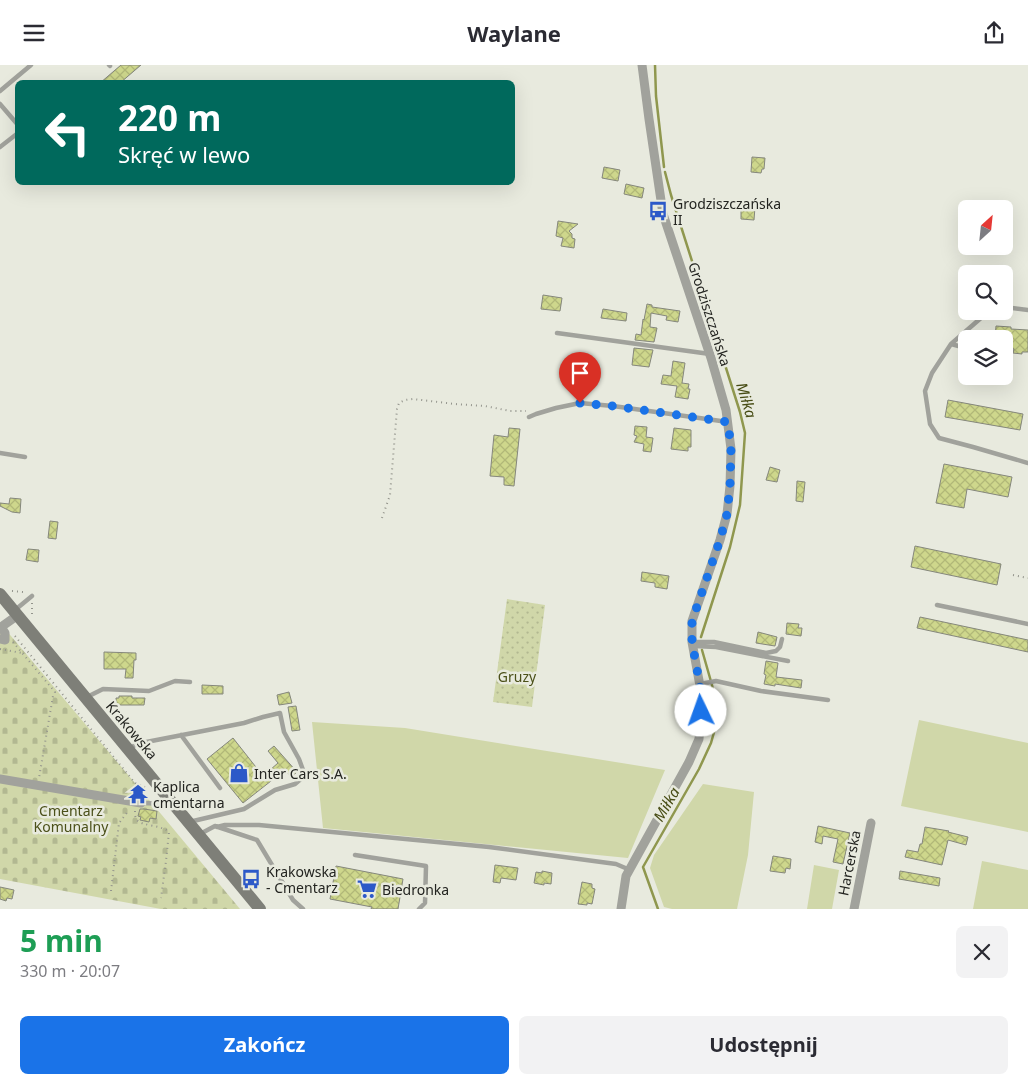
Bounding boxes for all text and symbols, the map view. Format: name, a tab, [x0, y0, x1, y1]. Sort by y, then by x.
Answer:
text: Waylane	[467, 18, 561, 48]
icon: menu	[20, 19, 48, 47]
icon: share	[980, 19, 1008, 47]
text: 220 m	[118, 94, 221, 141]
icon: left	[35, 100, 100, 165]
text: Skręć w lewo	[118, 139, 250, 169]
place label: Grodziszczańska II	[673, 194, 781, 229]
bus stop icon: Grodziszczańska II	[647, 200, 669, 222]
north arrow	[958, 200, 1012, 255]
map controls	[958, 200, 1013, 385]
street label: Grodziszczańska	[684, 260, 736, 368]
button: search	[958, 265, 1013, 320]
button: layers	[958, 330, 1013, 385]
pin	[559, 352, 601, 403]
icon: arrive	[566, 359, 594, 387]
water label: Miłka	[732, 380, 762, 421]
park label: Gruzy	[498, 667, 537, 686]
position arrow	[674, 684, 726, 736]
street label: Krakowska	[102, 697, 162, 763]
shop icon: Inter Cars S.A.	[228, 762, 250, 784]
place label: Inter Cars S.A.	[254, 764, 347, 783]
place label: Kaplica cmentarna	[153, 777, 225, 812]
temple icon: Kaplica cmentarna	[127, 783, 149, 805]
water label: Miłka	[648, 783, 684, 825]
park label: Cmentarz Komunalny	[34, 801, 109, 836]
street label: Harcerska	[833, 829, 865, 897]
place label: Krakowska - Cmentarz	[266, 862, 338, 897]
bus stop icon: Krakowska - Cmentarz	[240, 868, 262, 890]
supermarket icon: Biedronka	[356, 878, 378, 900]
place label: Biedronka	[382, 880, 449, 899]
text: 5 min	[20, 920, 103, 961]
button: close	[956, 926, 1008, 978]
text: 330 m · 20:07	[20, 960, 120, 982]
button: Zakończ	[20, 1016, 509, 1074]
button: Udostępnij	[519, 1016, 1008, 1074]

